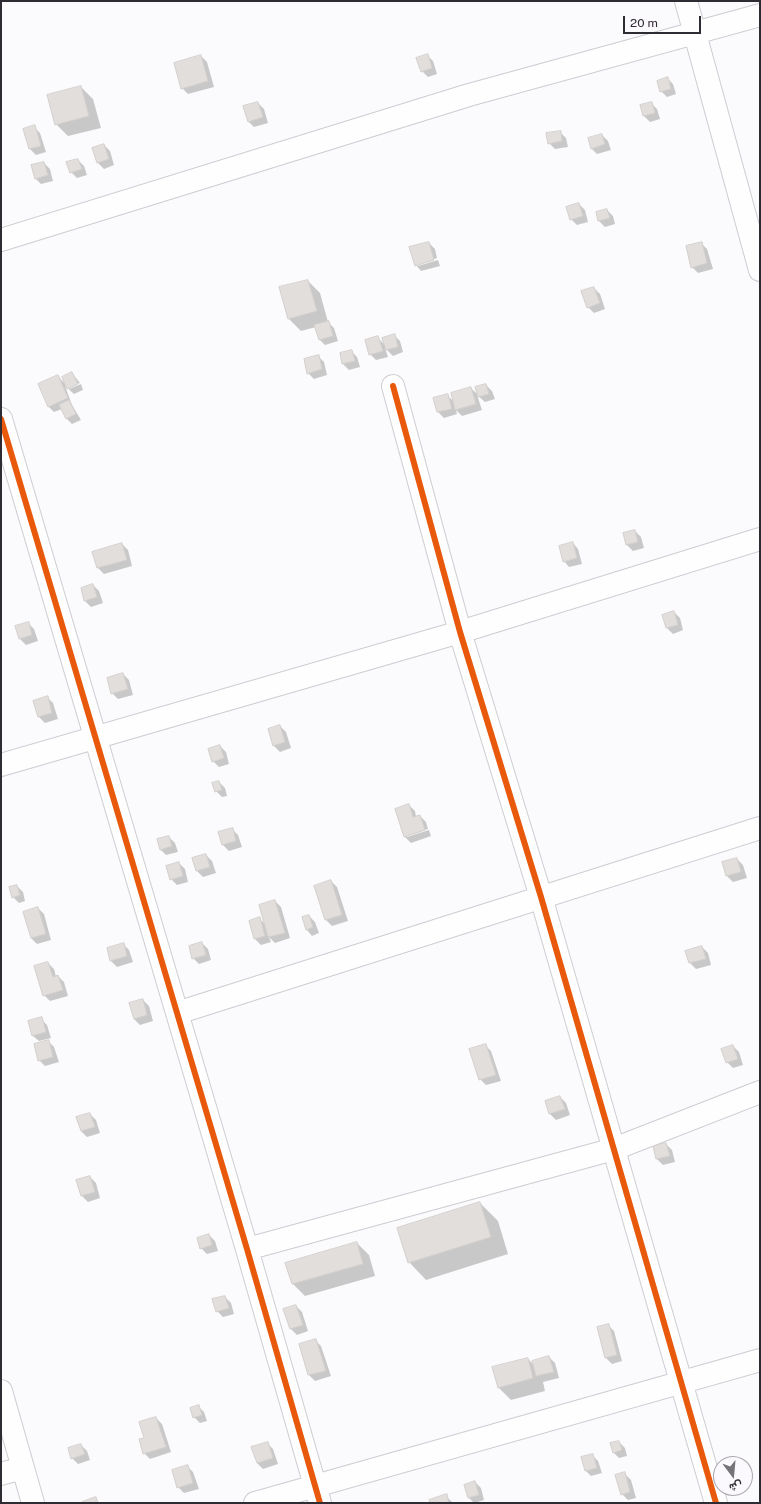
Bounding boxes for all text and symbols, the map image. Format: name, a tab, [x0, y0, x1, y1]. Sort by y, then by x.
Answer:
scale bar	[625, 8, 703, 34]
text: 20 m	[630, 16, 658, 30]
north arrow	[713, 1456, 753, 1496]
text: ش	[728, 1479, 744, 1494]

